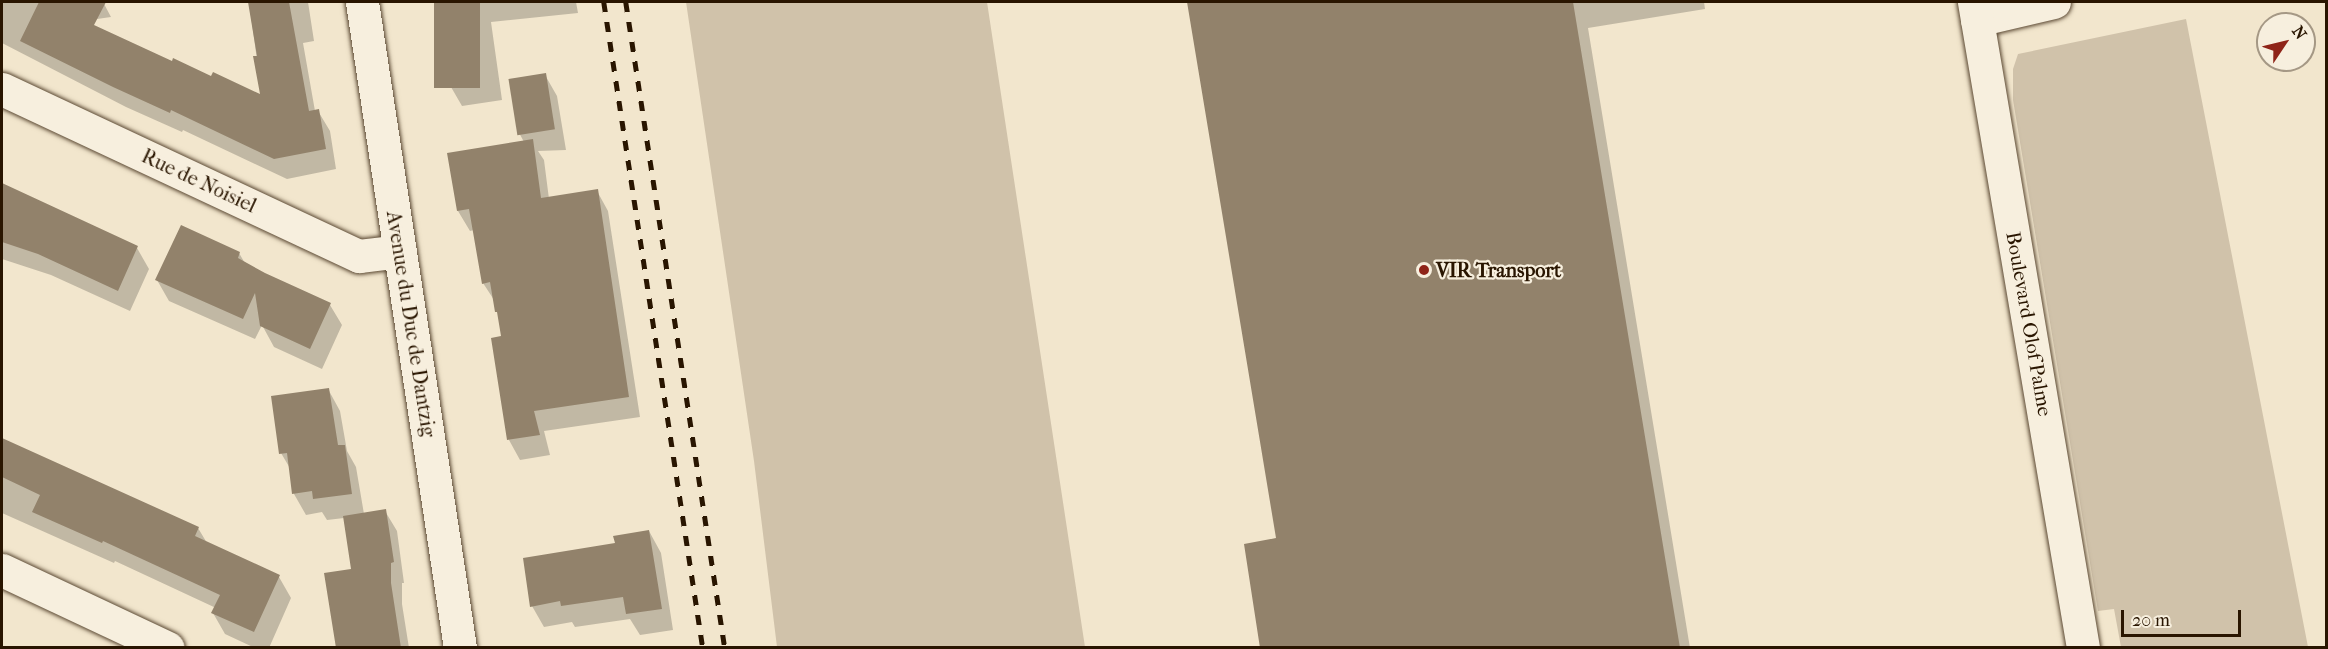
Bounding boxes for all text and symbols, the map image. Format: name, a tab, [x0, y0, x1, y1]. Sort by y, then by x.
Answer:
north arrow	[2256, 12, 2316, 72]
text: N	[2288, 22, 2311, 43]
street label: Rue de Noisiel	[138, 144, 260, 218]
street label: Avenue du Duc de Dantzig	[381, 209, 441, 439]
street label: Boulevard Olof Palme	[2001, 230, 2057, 418]
place label: VIR Transport	[1436, 258, 1561, 282]
marker: VIR Transport	[1417, 263, 1431, 277]
scale bar	[2124, 598, 2244, 636]
text: 20 m	[2132, 610, 2170, 631]

